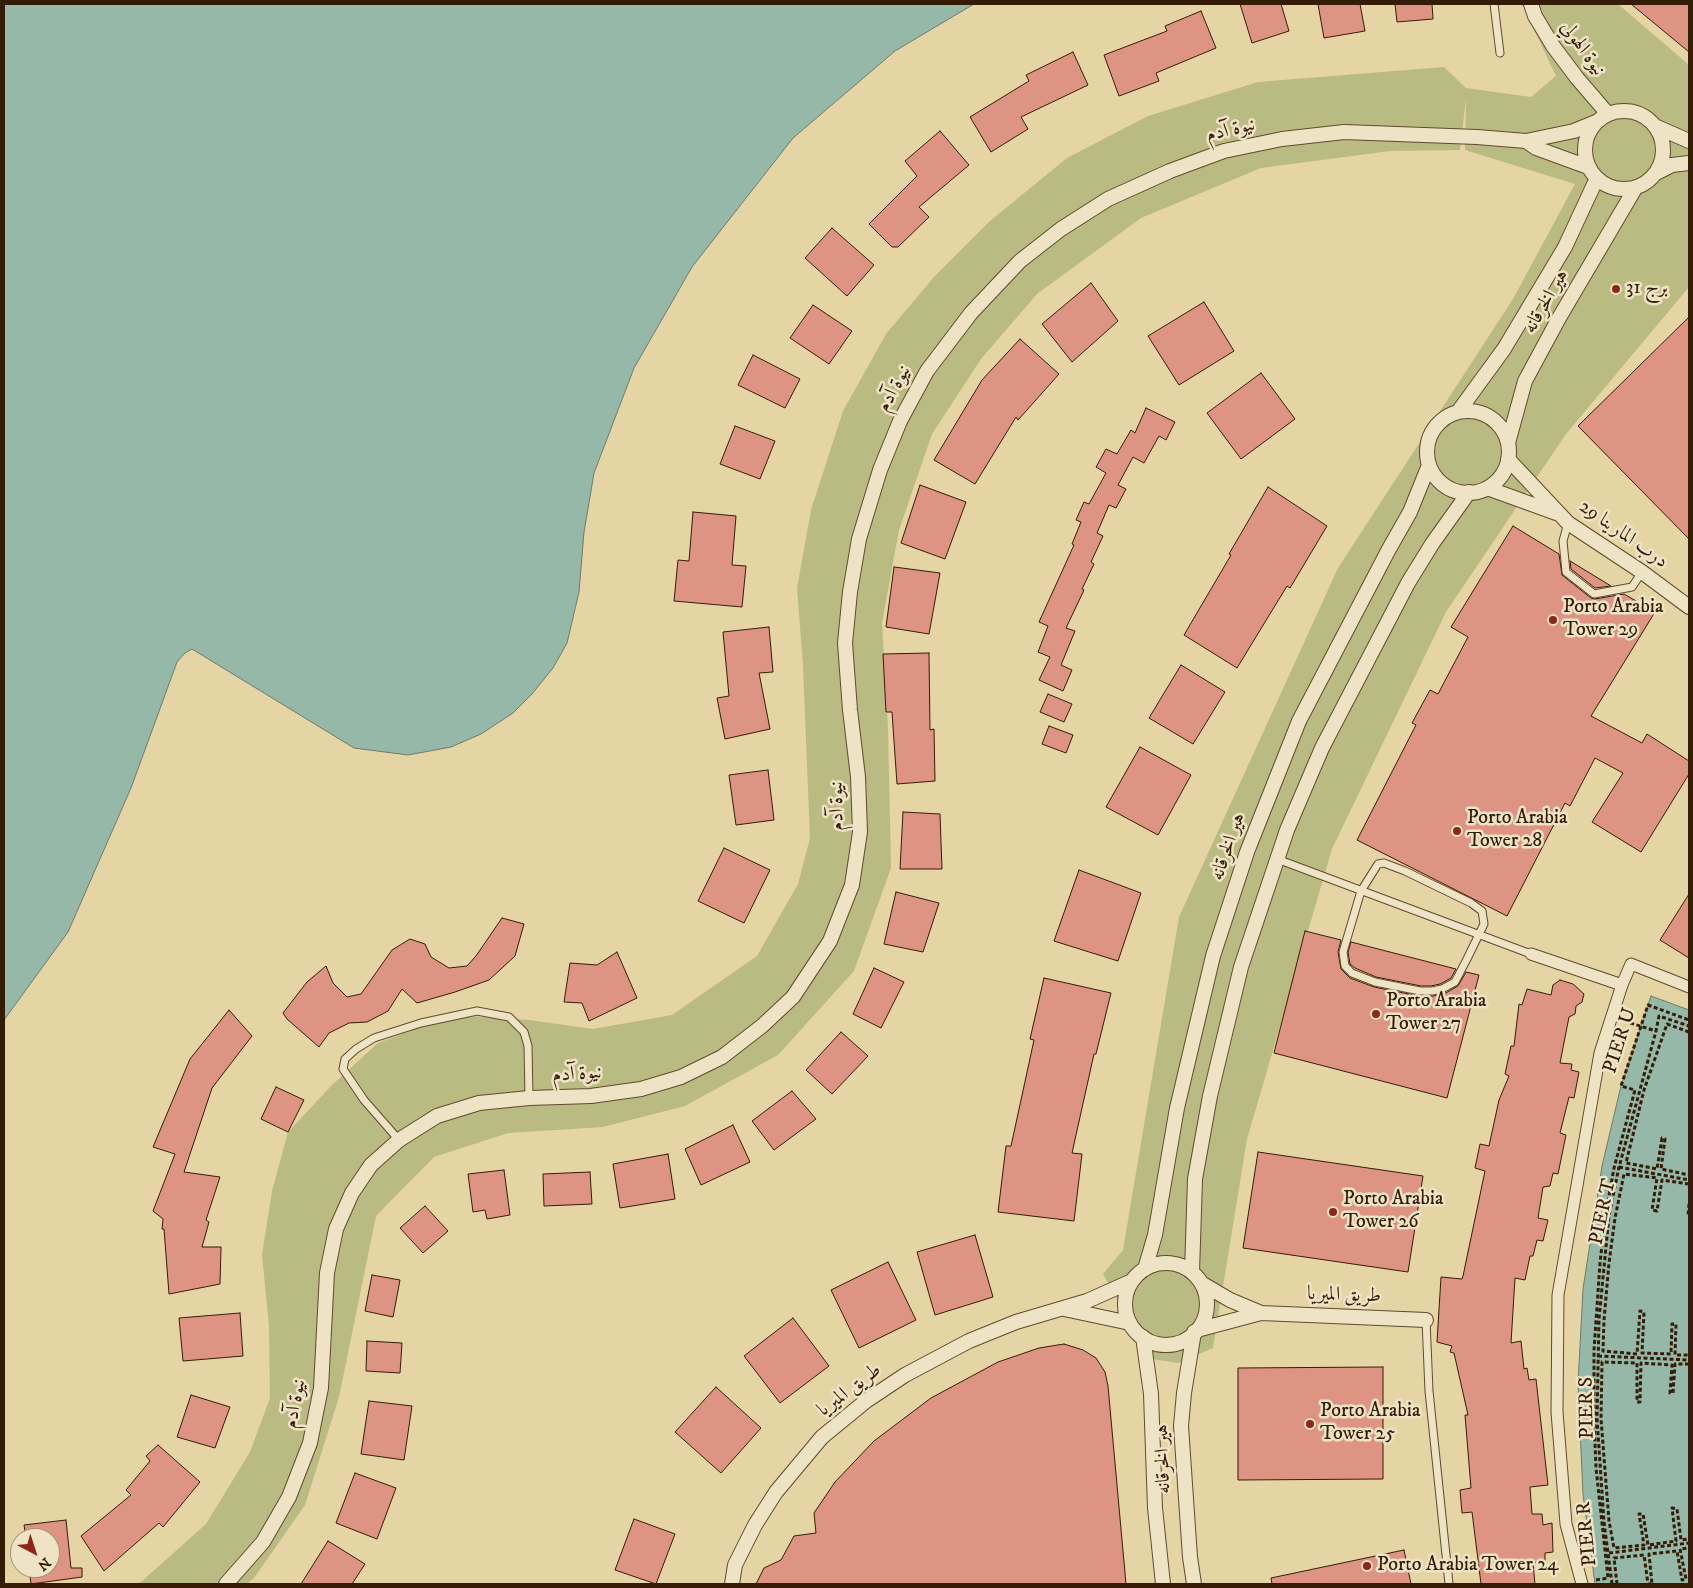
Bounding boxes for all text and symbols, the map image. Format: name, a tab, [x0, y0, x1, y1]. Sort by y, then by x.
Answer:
street label: نيوة الهولي	[1554, 17, 1610, 81]
street label: نيوة آدم	[1204, 113, 1258, 149]
street label: هير الخرقانه	[1519, 266, 1575, 338]
place label: برج 31	[1626, 277, 1668, 301]
marker: برج 31	[1610, 283, 1622, 295]
street label: نيوة آدم	[873, 361, 917, 417]
street label: درب المارينا 29	[1574, 496, 1672, 574]
place label: Porto Arabia Tower 29	[1563, 596, 1663, 643]
marker: Porto Arabia Tower 29	[1547, 614, 1559, 626]
street label: نيوة آدم	[826, 781, 850, 831]
place label: Porto Arabia Tower 28	[1467, 807, 1567, 854]
street label: هير الخرقانه	[1206, 810, 1252, 884]
marker: Porto Arabia Tower 28	[1451, 825, 1463, 837]
place label: Porto Arabia Tower 27	[1386, 990, 1486, 1037]
street label: PIER U	[1599, 1005, 1643, 1077]
marker: Porto Arabia Tower 27	[1370, 1008, 1382, 1020]
street label: نيوة آدم	[551, 1061, 603, 1089]
street label: PIER T	[1585, 1177, 1623, 1247]
place label: Porto Arabia Tower 26	[1343, 1188, 1443, 1235]
marker: Porto Arabia Tower 26	[1327, 1206, 1339, 1218]
street label: طريق الميريا	[1307, 1283, 1381, 1309]
street label: طريق الميريا	[813, 1359, 887, 1423]
street label: نيوة آدم	[280, 1377, 312, 1431]
street label: PIER S	[1575, 1377, 1601, 1439]
place label: Porto Arabia Tower 25	[1320, 1400, 1420, 1447]
marker: Porto Arabia Tower 25	[1304, 1418, 1316, 1430]
street label: هير الخرقانه	[1151, 1424, 1177, 1494]
street label: PIER R	[1573, 1500, 1603, 1568]
north arrow	[10, 1528, 60, 1578]
text: N	[34, 1553, 54, 1574]
place label: Porto Arabia Tower 24	[1377, 1554, 1559, 1578]
marker: Porto Arabia Tower 24	[1361, 1560, 1373, 1572]

